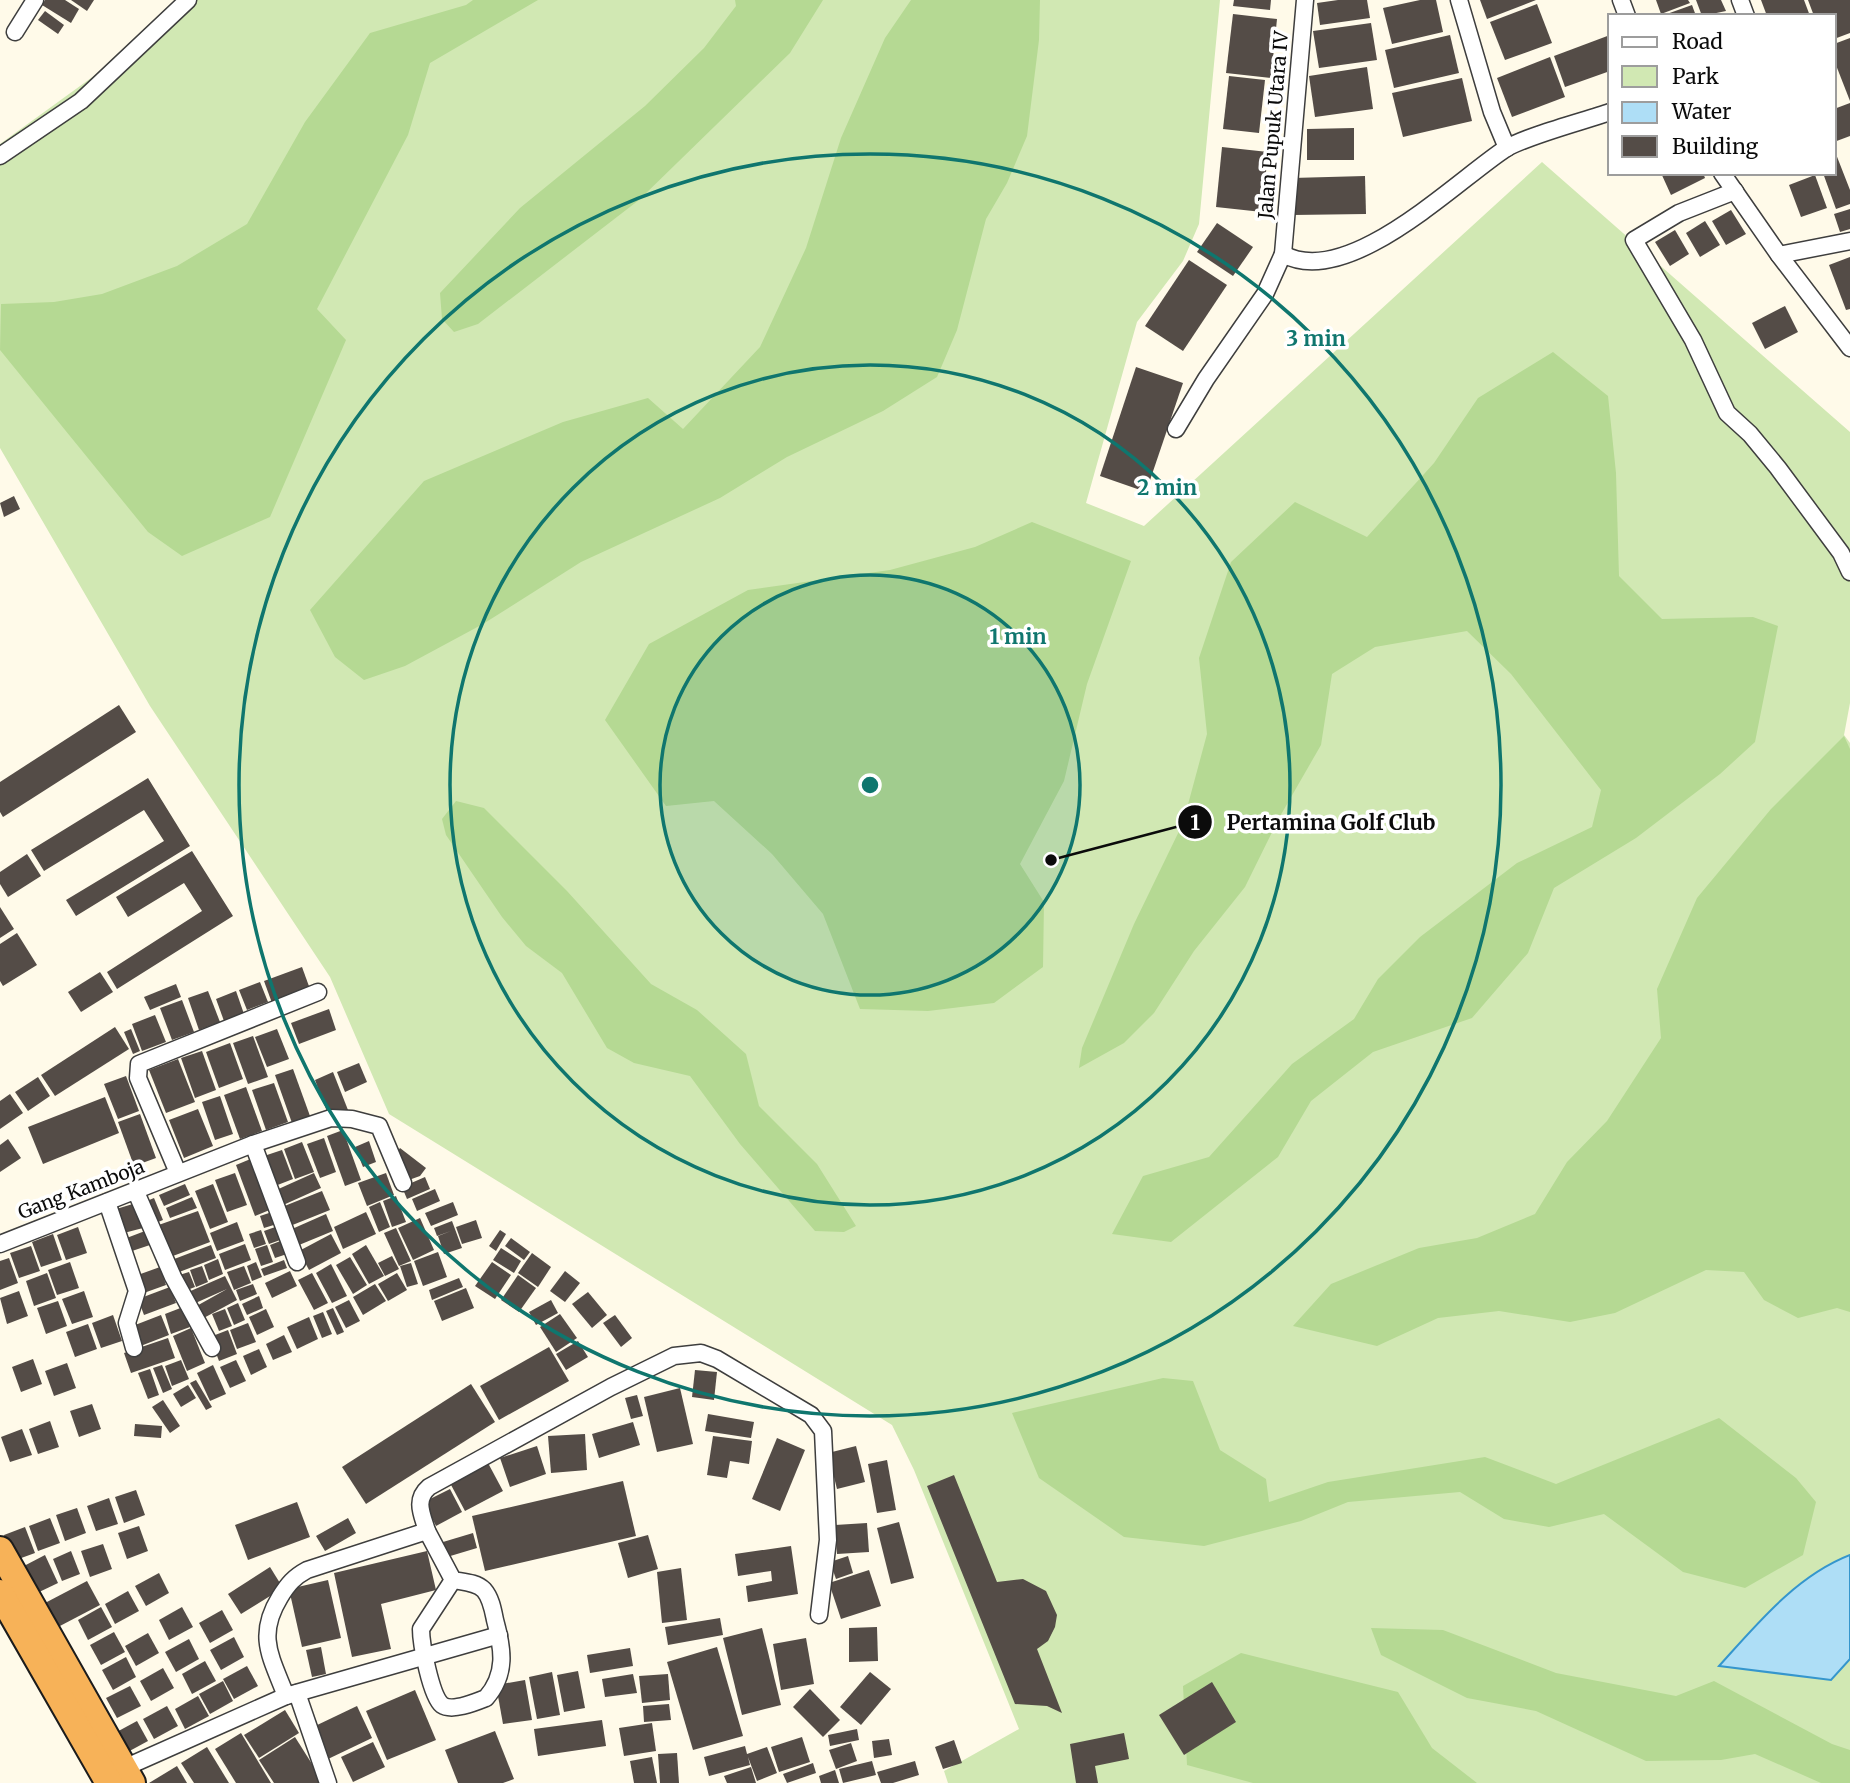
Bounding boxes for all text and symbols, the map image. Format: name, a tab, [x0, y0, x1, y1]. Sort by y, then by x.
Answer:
legend	[1608, 14, 1836, 175]
text: Road	[1672, 28, 1723, 55]
street label: Jalan Pupuk Utara IV	[1253, 29, 1293, 221]
text: Park	[1672, 63, 1719, 90]
text: Water	[1671, 98, 1731, 125]
text: Building	[1672, 133, 1759, 160]
text: 3 min	[1286, 325, 1346, 352]
text: 2 min	[1137, 474, 1197, 501]
text: 1 min	[989, 623, 1047, 650]
centre of rings	[858, 773, 882, 797]
callout: Pertamina Golf Club	[1178, 801, 1450, 843]
text: 1	[1190, 809, 1200, 836]
text: Pertamina Golf Club	[1227, 809, 1436, 836]
street label: Gang Kamboja	[14, 1154, 148, 1224]

